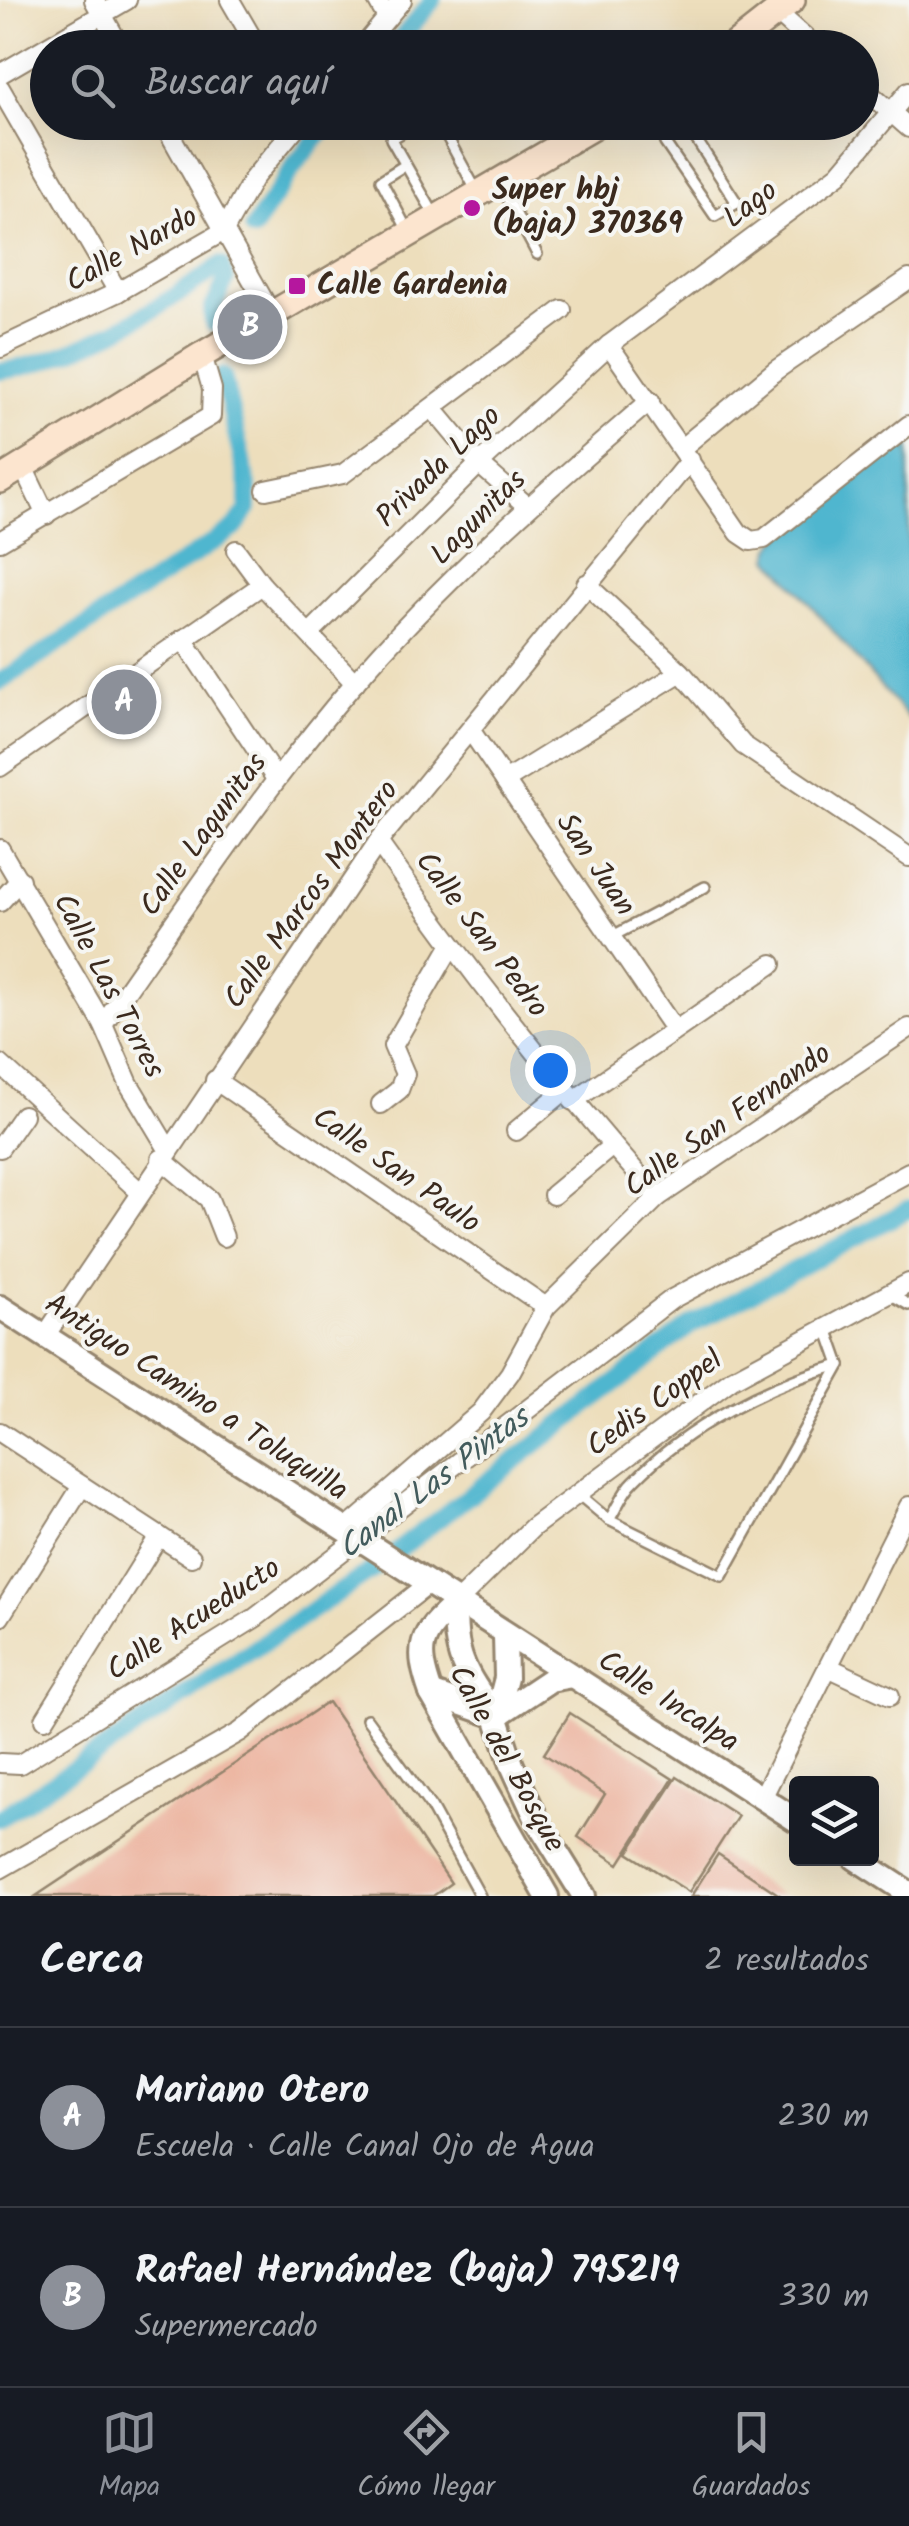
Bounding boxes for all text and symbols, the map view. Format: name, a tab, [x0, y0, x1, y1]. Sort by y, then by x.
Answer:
search box	[30, 30, 879, 140]
text: Buscar aquí	[145, 55, 329, 115]
icon: search	[65, 58, 120, 113]
place label: Super hbj (baja) 370369	[492, 167, 683, 249]
street label: Lago	[713, 168, 789, 242]
street label: Calle Nardo	[57, 194, 207, 306]
marker: Super hbj (baja) 370369	[461, 197, 483, 219]
place label: Calle Gardenia	[317, 262, 508, 310]
marker: Calle Gardenia	[286, 275, 308, 297]
pin: B	[218, 290, 282, 364]
street label: Privada Lago	[365, 394, 513, 540]
street label: Lagunitas	[419, 458, 539, 578]
pin: A	[92, 664, 156, 740]
street label: Calle Lagunitas	[128, 743, 280, 927]
street label: Calle Marcos Montero	[212, 770, 412, 1020]
street label: San Juan	[543, 803, 647, 927]
street label: Calle San Pedro	[402, 841, 560, 1029]
street label: Calle Las Torres	[39, 885, 177, 1087]
street label: Calle San Fernando	[614, 1031, 842, 1211]
your location	[525, 1045, 576, 1096]
street label: Calle San Paulo	[302, 1095, 490, 1247]
street label: Antiguo Camino a Toluquilla	[34, 1281, 358, 1515]
street label: Cedis Coppel	[576, 1338, 734, 1470]
water label: Canal Las Pintas	[327, 1393, 543, 1573]
street label: Calle Acueducto	[97, 1545, 291, 1695]
street label: Calle Incalpa	[588, 1638, 748, 1766]
street label: Calle del Bosque	[435, 1657, 577, 1861]
map controls	[789, 1776, 879, 1866]
button: layers	[789, 1776, 879, 1866]
text: Cerca	[40, 1928, 144, 1995]
text: 2 resultados	[704, 1936, 869, 1987]
text: Mariano Otero	[135, 2062, 369, 2122]
text: A	[62, 2092, 83, 2143]
text: 230 m	[778, 2092, 869, 2143]
text: Escuela · Calle Canal Ojo de Agua	[135, 2122, 595, 2173]
text: Rafael Hernández (baja) 795219	[135, 2242, 680, 2302]
text: B	[63, 2272, 82, 2323]
text: 330 m	[778, 2272, 869, 2323]
text: Supermercado	[135, 2302, 318, 2353]
tab: Mapa	[98, 2405, 160, 2510]
tab: Cómo llegar	[357, 2405, 495, 2510]
tab: Guardados	[692, 2405, 811, 2510]

